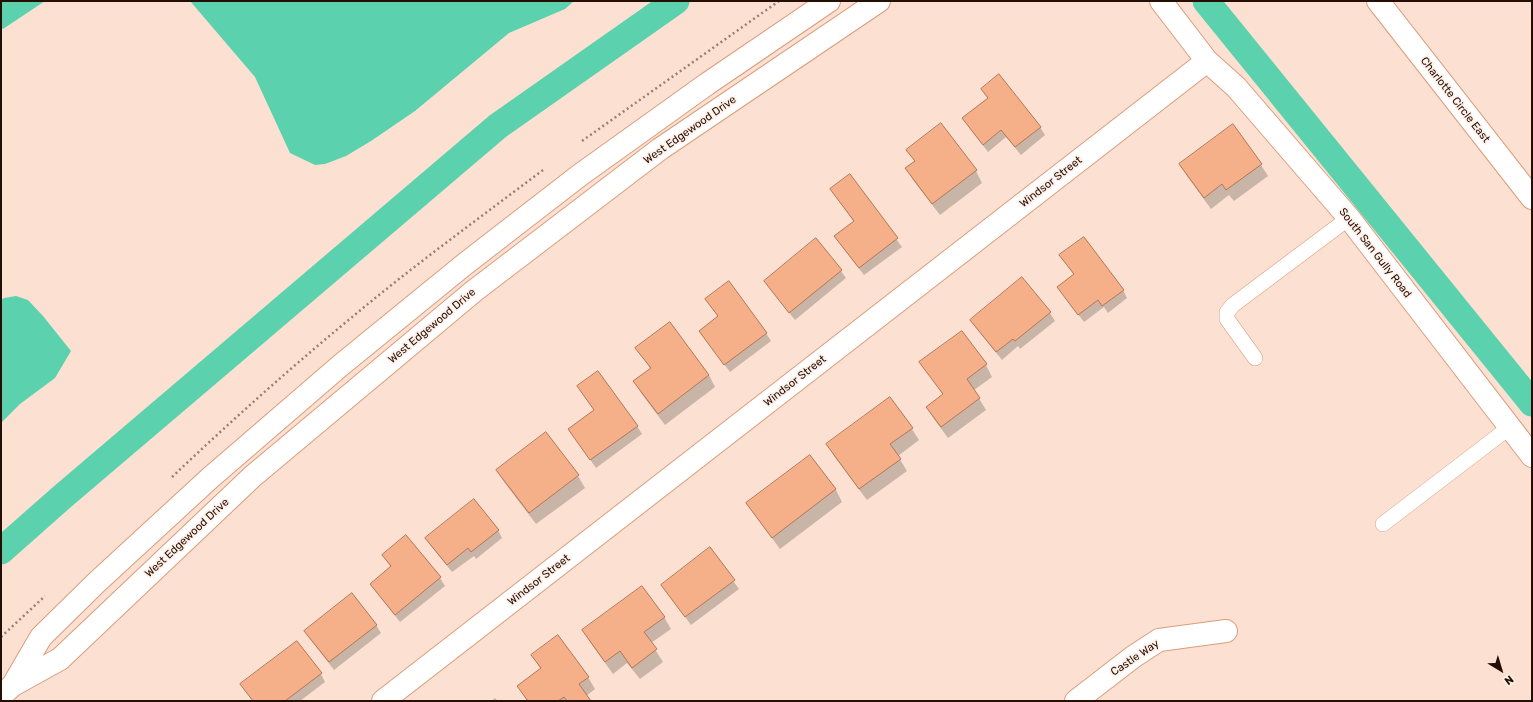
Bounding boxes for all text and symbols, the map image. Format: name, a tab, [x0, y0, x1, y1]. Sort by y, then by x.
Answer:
street label: Charlotte Circle East	[1417, 55, 1493, 145]
street label: West Edgewood Drive	[641, 93, 739, 167]
street label: Windsor Street	[1017, 154, 1085, 210]
street label: South San Gully Road	[1336, 206, 1414, 300]
street label: West Edgewood Drive	[386, 286, 478, 366]
street label: Windsor Street	[761, 353, 829, 409]
street label: West Edgewood Drive	[142, 496, 232, 580]
street label: Windsor Street	[505, 552, 573, 608]
street label: Castle Way	[1108, 637, 1162, 679]
north arrow	[1481, 650, 1521, 690]
text: N	[1502, 672, 1516, 687]

